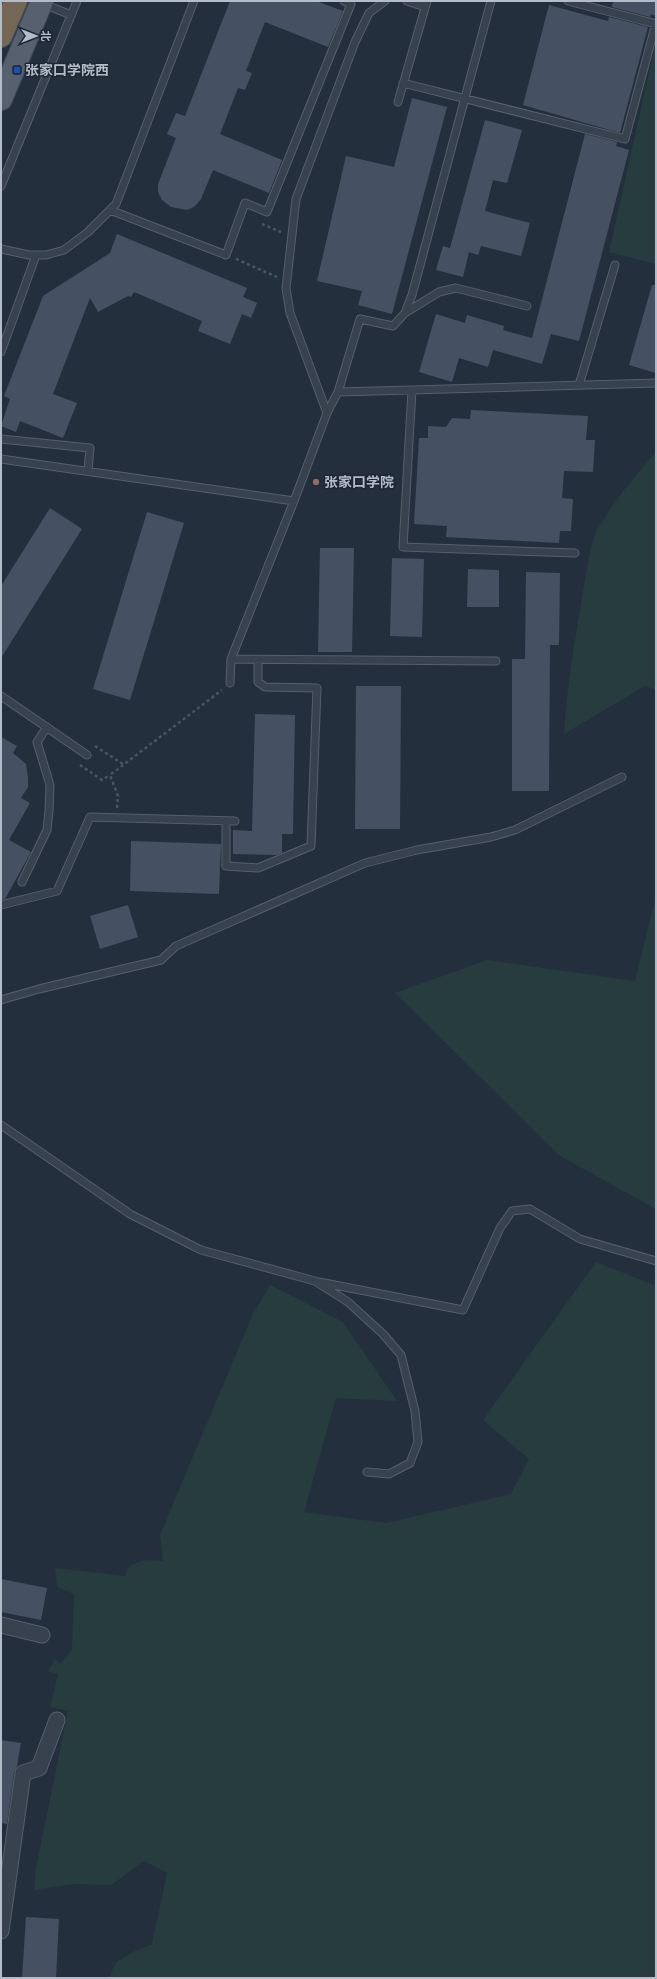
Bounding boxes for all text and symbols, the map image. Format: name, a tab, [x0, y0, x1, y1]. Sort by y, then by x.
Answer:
north arrow	[16, 16, 56, 56]
text: 北	[39, 31, 53, 42]
place label: 张家口学院西	[25, 61, 109, 79]
marker: 张家口学院西	[12, 65, 22, 75]
place label: 张家口学院	[324, 473, 394, 491]
marker: 张家口学院	[311, 477, 321, 487]

